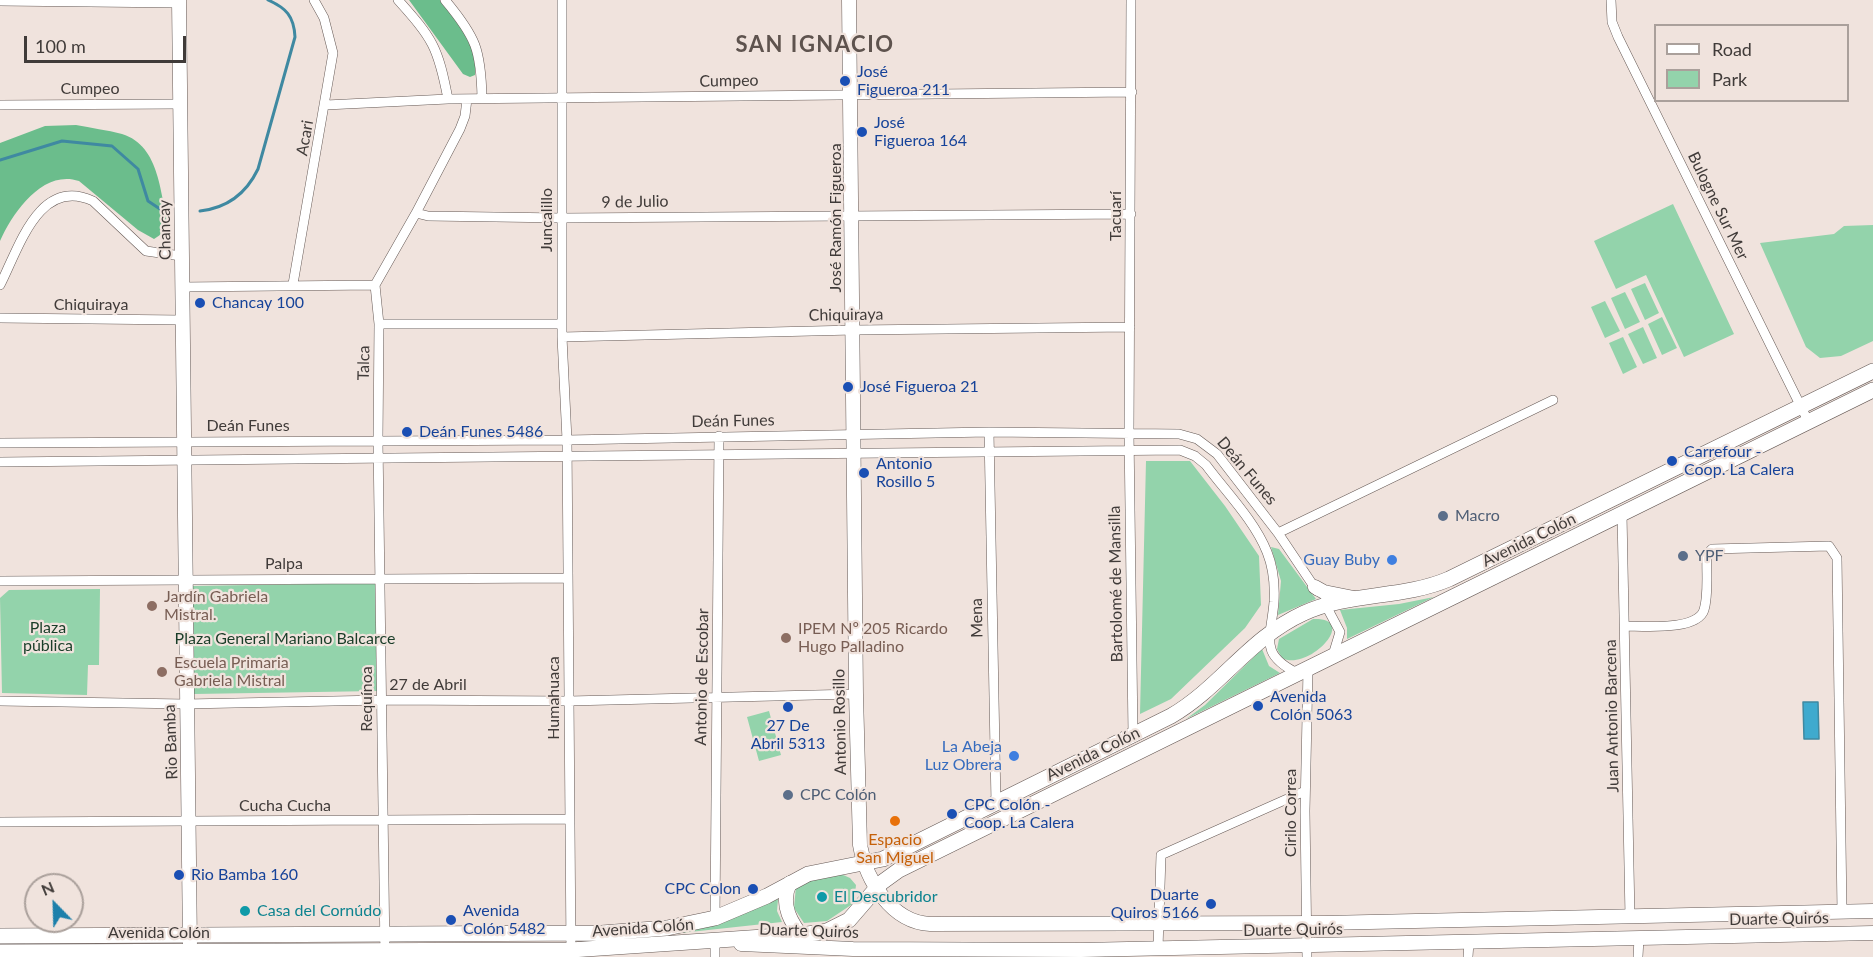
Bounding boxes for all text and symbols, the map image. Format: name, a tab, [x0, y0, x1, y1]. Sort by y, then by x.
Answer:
scale bar	[27, 24, 189, 62]
legend	[1654, 24, 1849, 102]
district label: SAN IGNACIO	[736, 32, 894, 58]
text: 100 m	[35, 35, 86, 57]
text: Road	[1712, 38, 1752, 60]
place label: José Figueroa 211	[857, 62, 950, 100]
text: Park	[1712, 68, 1747, 90]
street label: Cumpeo	[699, 71, 759, 91]
marker: José Figueroa 211	[838, 74, 852, 88]
street label: Cumpeo	[60, 79, 120, 99]
place label: José Figueroa 164	[874, 113, 967, 151]
street label: Acari	[292, 119, 318, 157]
marker: José Figueroa 164	[855, 125, 869, 139]
street label: José Ramón Figueroa	[826, 143, 846, 293]
street label: Bulogne Sur Mer	[1684, 149, 1752, 263]
street label: Juncalillo	[537, 188, 557, 252]
street label: Tacuarí	[1106, 191, 1126, 241]
street label: 9 de Julio	[601, 192, 669, 212]
street label: Chancay	[155, 200, 175, 260]
place label: Chancay 100	[212, 293, 304, 313]
street label: Chiquiraya	[54, 295, 128, 315]
marker: Chancay 100	[193, 296, 207, 310]
street label: Chiquiraya	[809, 305, 883, 325]
street label: Talca	[354, 345, 374, 381]
place label: José Figueroa 21	[860, 377, 979, 397]
marker: José Figueroa 21	[841, 380, 855, 394]
street label: Deán Funes	[691, 411, 775, 431]
street label: Deán Funes	[206, 416, 290, 436]
place label: Deán Funes 5486	[419, 422, 543, 442]
marker: Deán Funes 5486	[400, 425, 414, 439]
street label: Deán Funes	[1213, 433, 1281, 509]
place label: Carrefour - Coop. La Calera	[1684, 442, 1794, 480]
place label: Antonio Rosillo 5	[876, 454, 935, 492]
marker: Carrefour - Coop. La Calera	[1665, 454, 1679, 468]
marker: Antonio Rosillo 5	[857, 466, 871, 480]
street label: Bartolomé de Mansilla	[1105, 506, 1127, 662]
place label: Macro	[1455, 506, 1500, 526]
marker: Macro	[1436, 509, 1450, 523]
street label: Avenida Colón	[1479, 509, 1579, 571]
place label: YPF	[1695, 546, 1724, 566]
marker: YPF	[1676, 549, 1690, 563]
place label: Guay Buby	[1303, 550, 1380, 570]
marker: Guay Buby	[1385, 553, 1399, 567]
street label: Palpa	[265, 554, 303, 574]
place label: Jardín Gabriela Mistral.	[164, 587, 268, 625]
street label: Mena	[967, 598, 987, 638]
marker: Jardín Gabriela Mistral.	[145, 599, 159, 613]
street label: Antonio de Escobar	[691, 608, 713, 746]
park label: Plaza pública	[23, 618, 73, 656]
place label: IPEM Nº 205 Ricardo Hugo Palladino	[798, 619, 948, 657]
park label: Plaza General Mariano Balcarce	[175, 629, 395, 649]
marker: IPEM Nº 205 Ricardo Hugo Palladino	[779, 631, 793, 645]
street label: Juan Antonio Barcena	[1601, 639, 1623, 793]
place label: Escuela Primaria Gabriela Mistral	[174, 653, 289, 691]
street label: Humahuaca	[544, 656, 564, 740]
marker: Escuela Primaria Gabriela Mistral	[155, 665, 169, 679]
street label: Requínoa	[357, 666, 377, 732]
street label: Antonio Rosillo	[829, 669, 851, 775]
street label: 27 de Abril	[389, 675, 467, 695]
place label: Avenida Colón 5063	[1270, 687, 1353, 725]
marker: Avenida Colón 5063	[1251, 699, 1265, 713]
marker: 27 De Abril 5313	[781, 700, 795, 714]
street label: Rio Bamba	[160, 704, 182, 780]
place label: 27 De Abril 5313	[751, 716, 825, 754]
street label: Avenida Colón	[1043, 723, 1143, 785]
place label: La Abeja Luz Obrera	[925, 737, 1002, 775]
marker: La Abeja Luz Obrera	[1007, 749, 1021, 763]
street label: Cirilo Correa	[1281, 769, 1301, 857]
place label: CPC Colón	[800, 785, 876, 805]
marker: CPC Colón	[781, 788, 795, 802]
place label: CPC Colón - Coop. La Calera	[964, 795, 1074, 833]
street label: Cucha Cucha	[239, 796, 331, 816]
marker: CPC Colón - Coop. La Calera	[945, 807, 959, 821]
marker: Espacio San Miguel	[888, 814, 902, 828]
place label: Espacio San Miguel	[856, 830, 934, 868]
place label: Rio Bamba 160	[191, 865, 298, 885]
marker: Rio Bamba 160	[172, 868, 186, 882]
north arrow	[24, 873, 84, 933]
text: N	[38, 877, 57, 899]
place label: CPC Colon	[665, 879, 741, 899]
marker: CPC Colon	[746, 882, 760, 896]
place label: Duarte Quiros 5166	[1111, 885, 1199, 923]
place label: El Descubridor	[834, 887, 938, 907]
marker: El Descubridor	[815, 890, 829, 904]
marker: Duarte Quiros 5166	[1204, 897, 1218, 911]
place label: Casa del Cornúdo	[257, 901, 381, 921]
place label: Avenida Colón 5482	[463, 901, 546, 939]
marker: Casa del Cornúdo	[238, 904, 252, 918]
street label: Duarte Quirós	[1729, 909, 1829, 929]
marker: Avenida Colón 5482	[444, 913, 458, 927]
street label: Avenida Colón	[592, 915, 694, 941]
street label: Duarte Quirós	[759, 920, 859, 942]
street label: Duarte Quirós	[1243, 920, 1343, 940]
street label: Avenida Colón	[108, 923, 210, 943]

